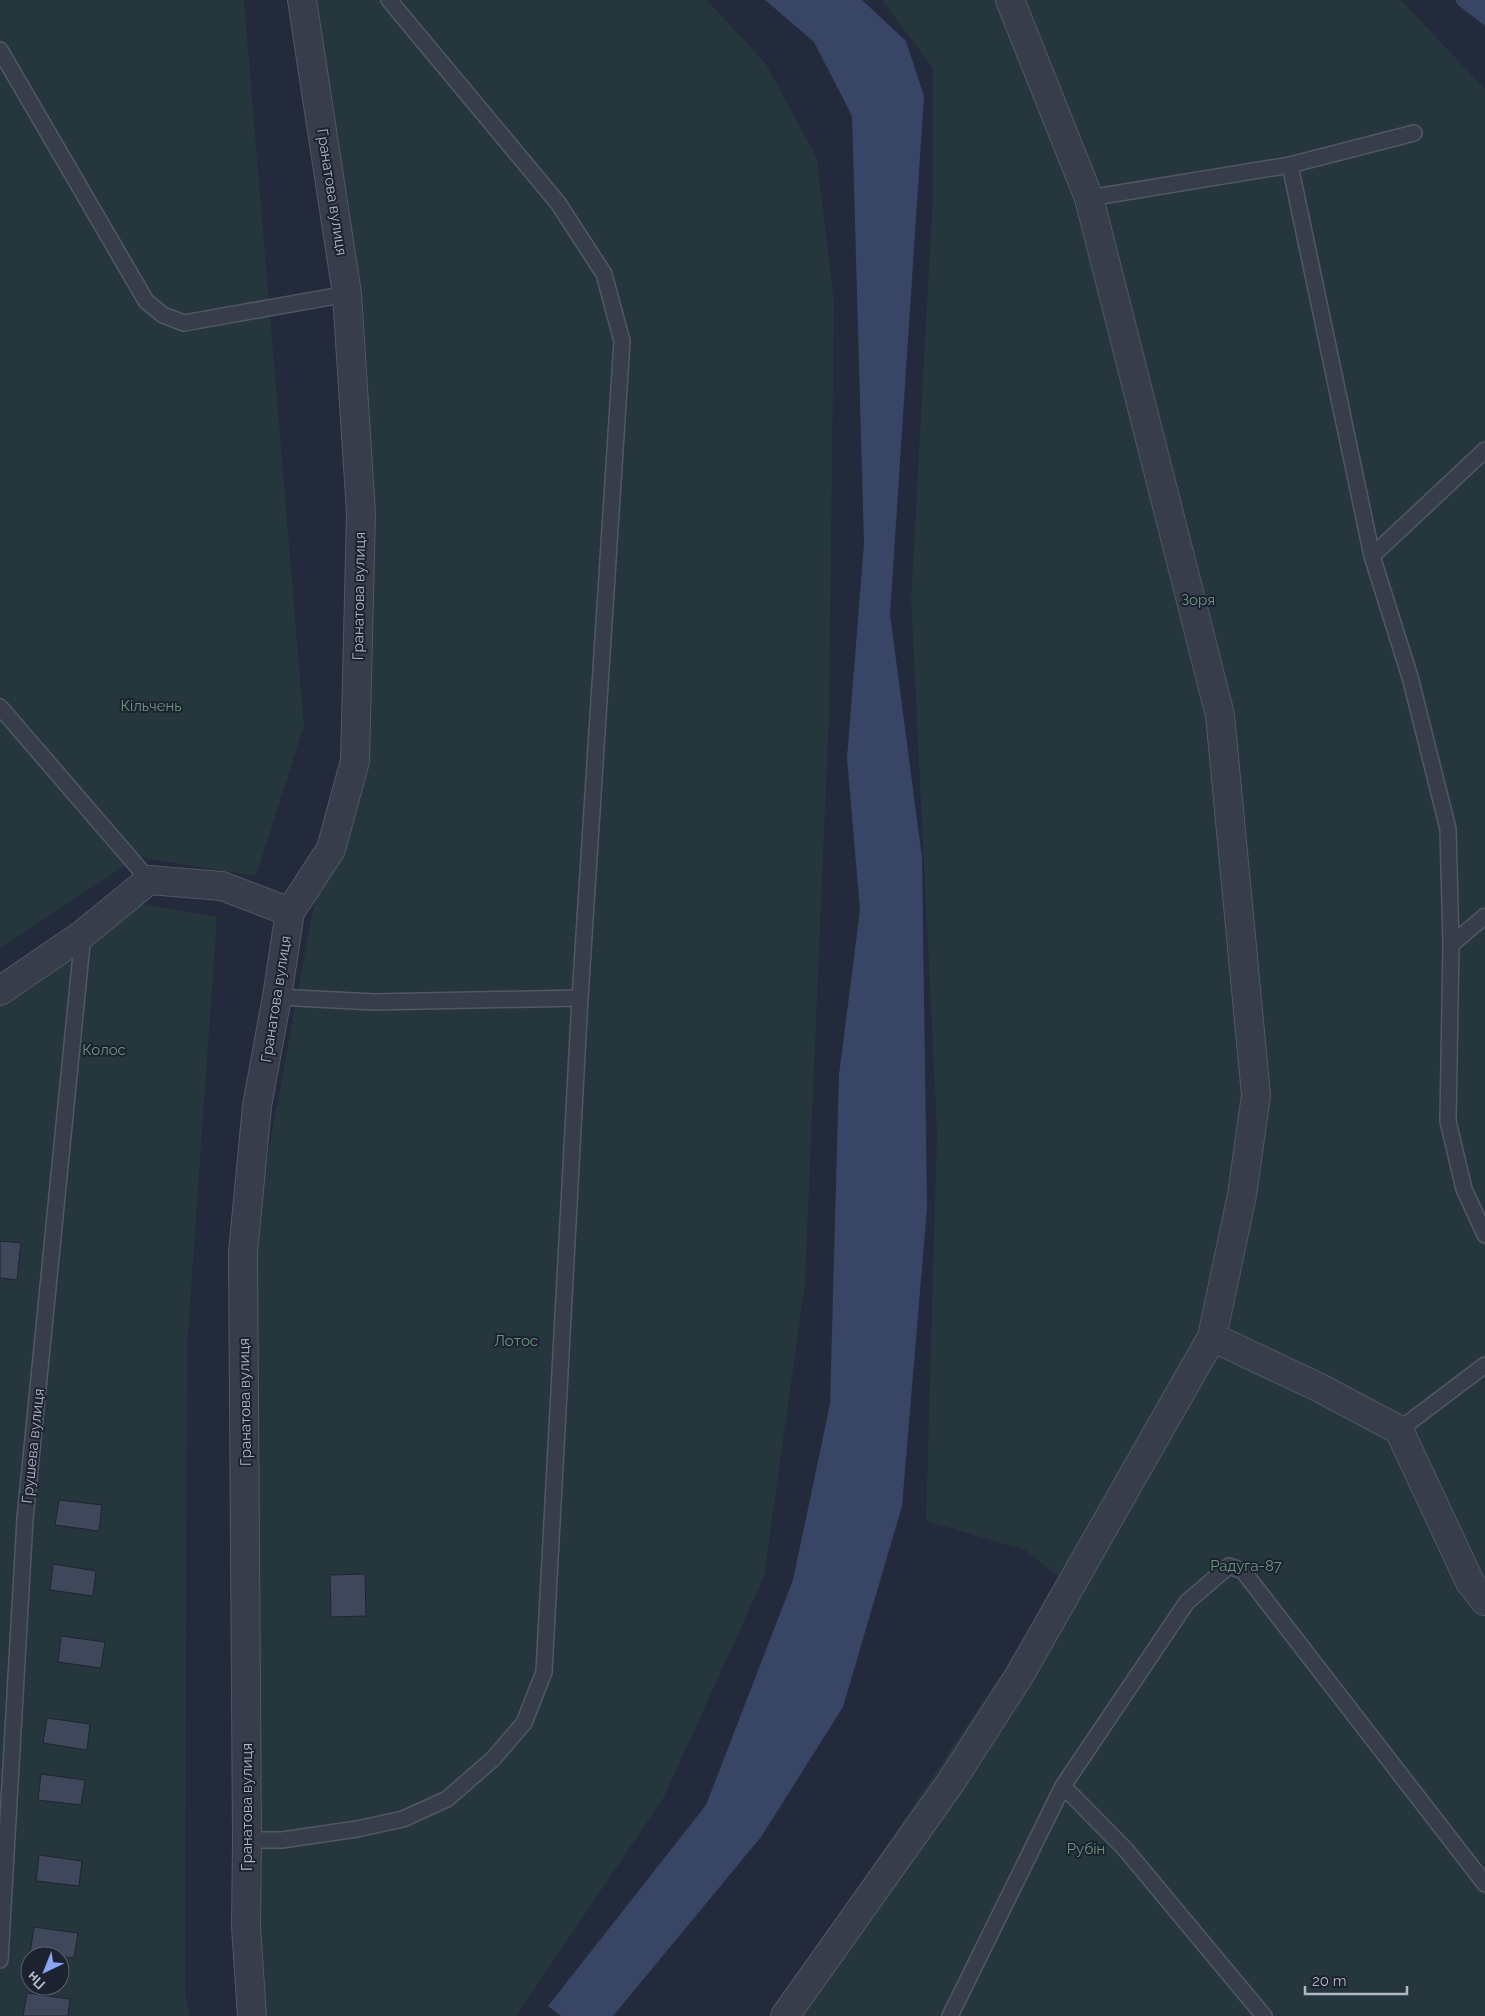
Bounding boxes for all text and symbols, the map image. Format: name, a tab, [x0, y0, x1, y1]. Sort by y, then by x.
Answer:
street label: Гранатова вулиця	[313, 127, 351, 257]
street label: Гранатова вулиця	[349, 532, 369, 660]
park label: Зоря	[1181, 591, 1215, 609]
park label: Кільчень	[120, 697, 182, 715]
street label: Гранатова вулиця	[257, 934, 295, 1064]
park label: Колос	[82, 1041, 126, 1059]
park label: Лотос	[494, 1332, 538, 1350]
street label: Гранатова вулиця	[235, 1338, 255, 1466]
street label: Грушева вулиця	[18, 1388, 48, 1504]
park label: Радуга-87	[1210, 1557, 1282, 1575]
street label: Гранатова вулиця	[238, 1743, 256, 1871]
park label: Рубін	[1067, 1840, 1105, 1858]
north arrow	[20, 1946, 70, 1996]
scale bar	[1305, 1964, 1408, 1996]
text: Пн	[24, 1968, 48, 1993]
text: 20 m	[1312, 1972, 1347, 1990]

